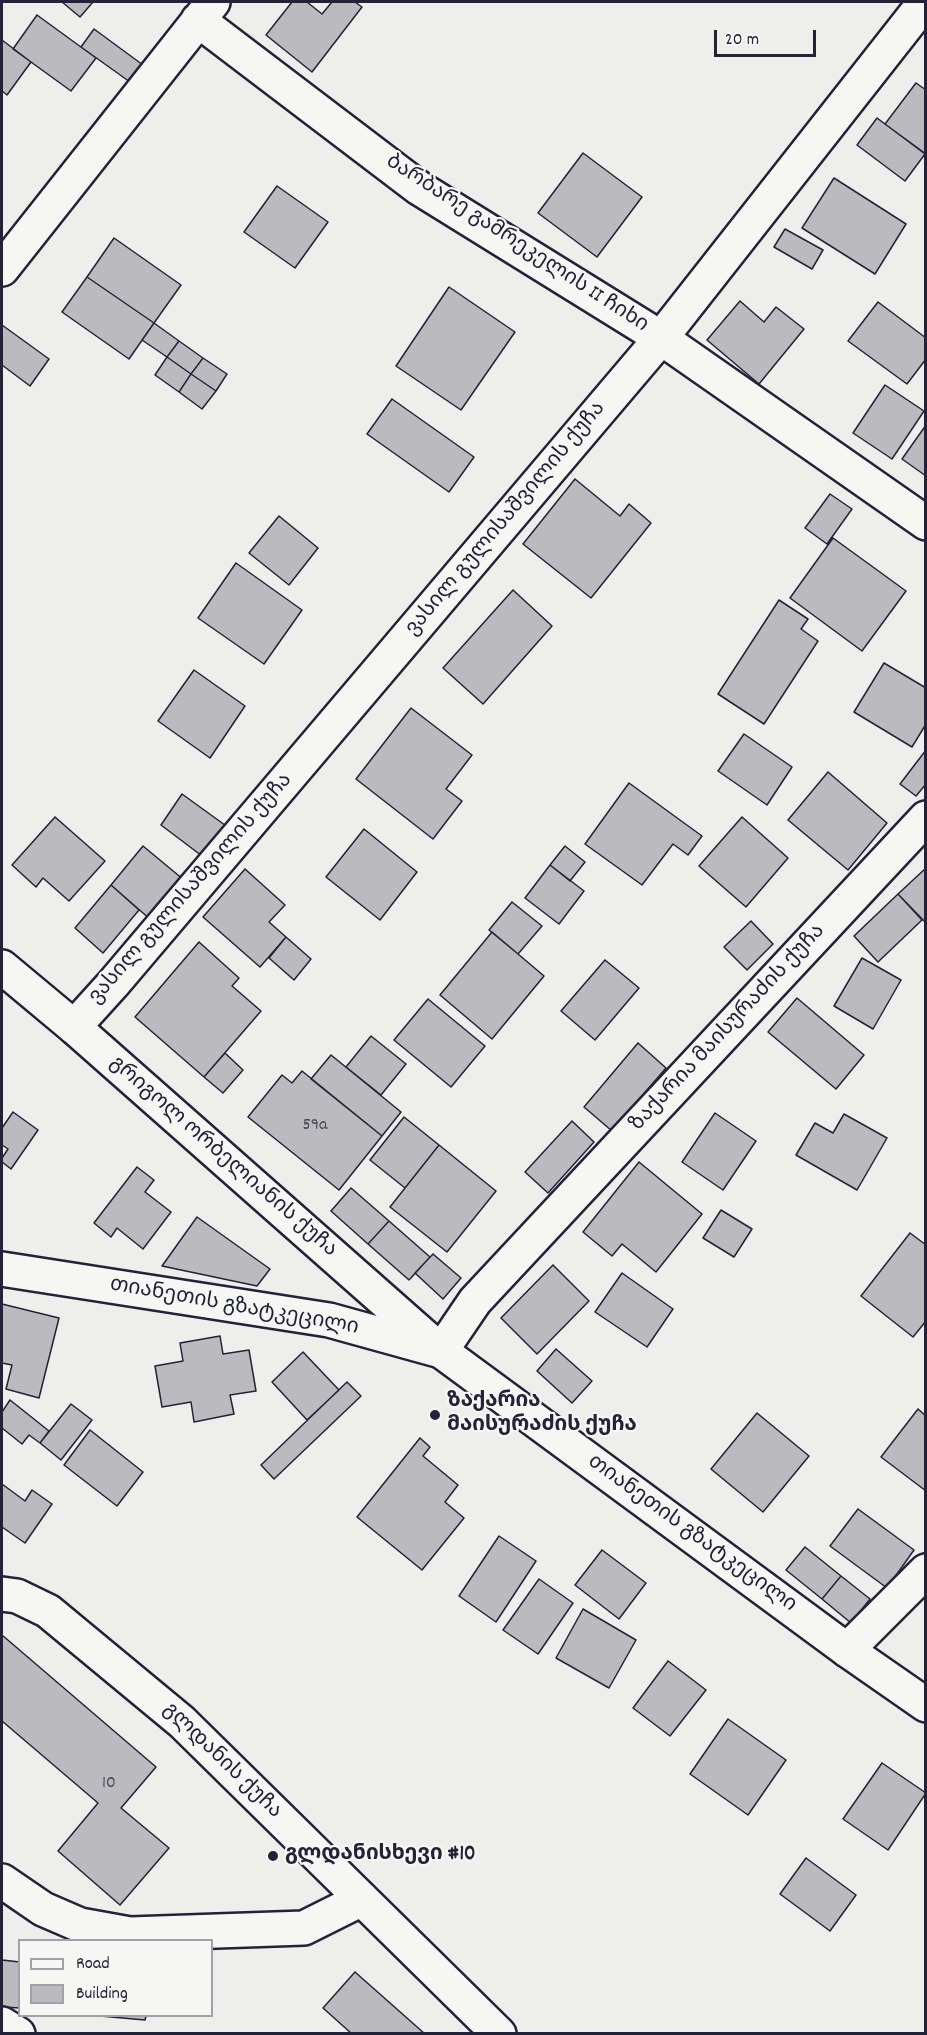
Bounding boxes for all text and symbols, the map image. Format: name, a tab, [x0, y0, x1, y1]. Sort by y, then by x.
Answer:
scale bar	[717, 18, 819, 56]
text: 20 m	[725, 28, 759, 53]
street label: ბარბარე გამრეკელის II ჩიხი	[380, 150, 652, 340]
street label: ვასილ გულისაშვილის ქუჩა	[402, 398, 612, 642]
street label: ვასილ გულისაშვილის ქუჩა	[85, 769, 299, 1011]
street label: ზაქარია მაისურაძის ქუჩა	[626, 920, 832, 1138]
street label: გრიგოლ ორბელიანის ქუჩა	[103, 1052, 341, 1264]
house number: 59a	[302, 1116, 328, 1138]
street label: თიანეთის გზატკეცილი	[108, 1274, 360, 1342]
place label: ზაქარია მაისურაძის ქუჩა	[447, 1390, 637, 1440]
marker: ზაქარია მაისურაძის ქუჩა	[428, 1408, 442, 1422]
street label: თიანეთის გზატკეცილი	[582, 1451, 800, 1619]
street label: გლდანის ქუჩა	[156, 1699, 286, 1825]
house number: 10	[102, 1774, 116, 1796]
place label: გლდანისხევი #10	[285, 1843, 476, 1869]
marker: გლდანისხევი #10	[266, 1849, 280, 1863]
legend	[18, 1939, 213, 2017]
text: Road	[76, 1952, 110, 1977]
text: Building	[76, 1982, 128, 2007]

